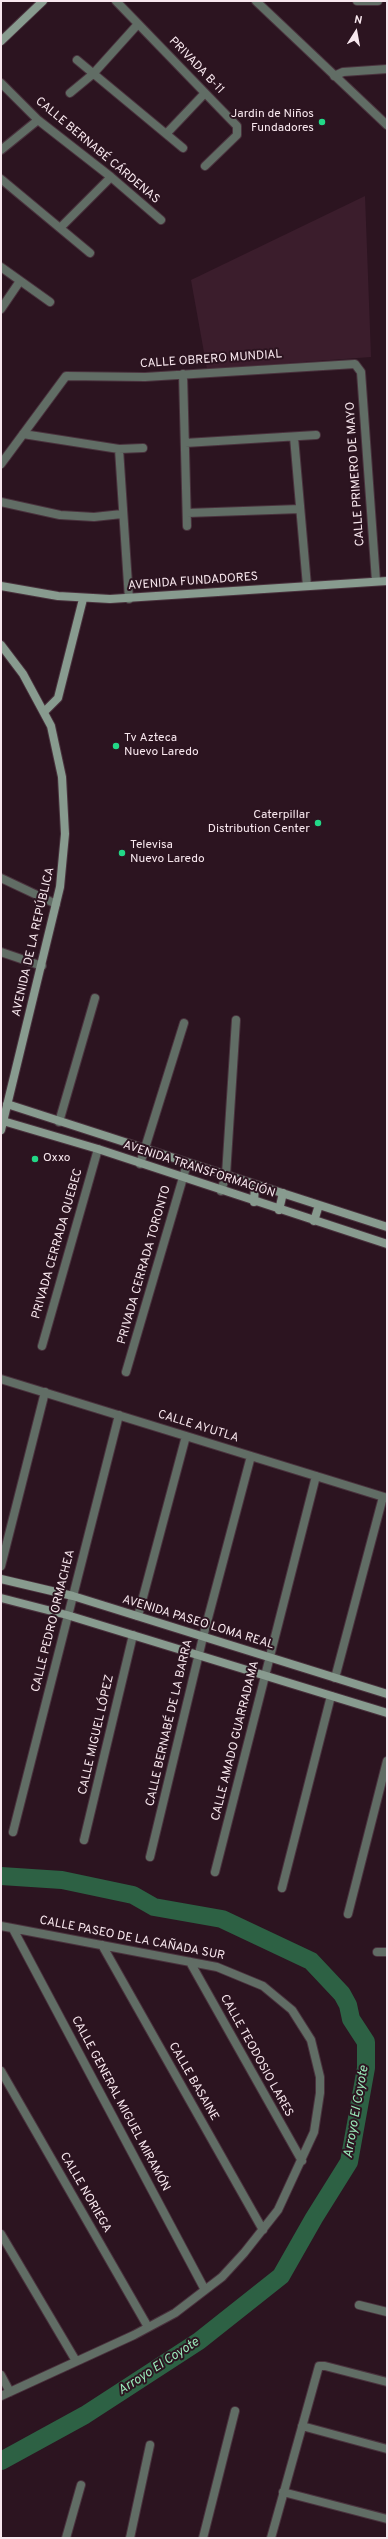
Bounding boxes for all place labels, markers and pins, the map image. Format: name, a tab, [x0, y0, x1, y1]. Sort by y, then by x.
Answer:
place label: Jardin de Niños Fundadores	[231, 108, 314, 136]
marker: Jardin de Niños Fundadores	[317, 117, 327, 127]
place label: Tv Azteca Nuevo Laredo	[124, 732, 199, 760]
marker: Tv Azteca Nuevo Laredo	[111, 741, 121, 751]
place label: Caterpillar Distribution Center	[208, 809, 310, 837]
marker: Caterpillar Distribution Center	[313, 818, 323, 828]
place label: Televisa Nuevo Laredo	[130, 839, 205, 867]
marker: Televisa Nuevo Laredo	[117, 848, 127, 858]
place label: Oxxo	[43, 1152, 71, 1166]
marker: Oxxo	[30, 1154, 40, 1164]

